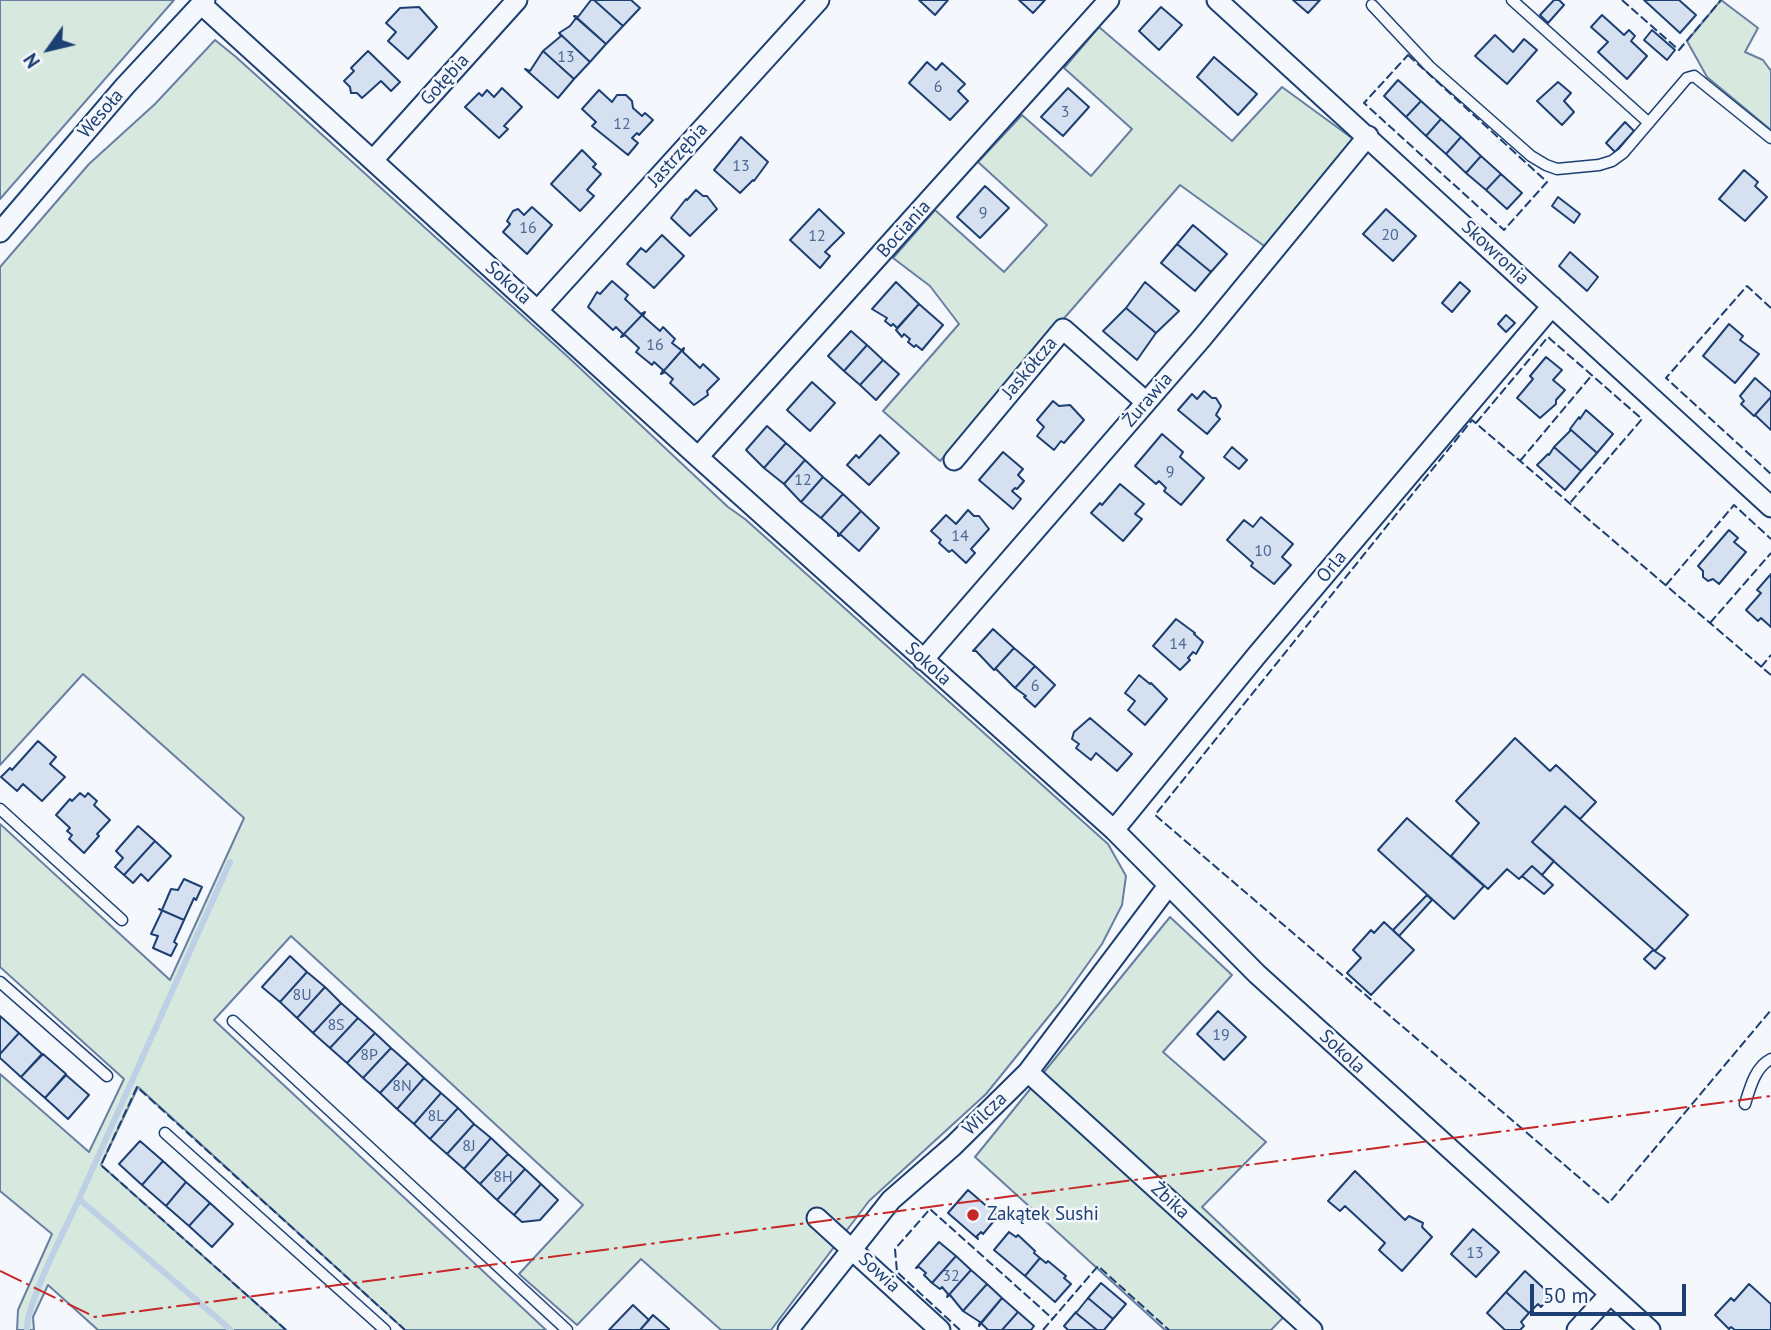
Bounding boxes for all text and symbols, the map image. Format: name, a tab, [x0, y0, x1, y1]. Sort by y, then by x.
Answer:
north arrow	[14, 14, 84, 84]
house number: 13	[557, 47, 575, 67]
text: N	[18, 49, 45, 73]
street label: Gołębia	[416, 49, 474, 111]
house number: 6	[934, 77, 942, 97]
street label: Wesoła	[73, 85, 129, 143]
house number: 3	[1061, 102, 1069, 122]
house number: 12	[613, 114, 631, 134]
street label: Jastrzębia	[643, 118, 713, 192]
house number: 13	[732, 156, 750, 176]
street label: Bociania	[872, 196, 936, 262]
house number: 9	[979, 203, 987, 223]
street label: Skowronia	[1456, 216, 1534, 290]
house number: 16	[519, 218, 537, 238]
house number: 20	[1381, 225, 1399, 245]
house number: 12	[808, 226, 826, 246]
street label: Sokola	[480, 256, 536, 310]
street label: Jaskółcza	[998, 332, 1062, 404]
house number: 16	[646, 335, 664, 355]
street label: Żurawia	[1118, 368, 1178, 432]
house number: 9	[1166, 462, 1174, 482]
house number: 12	[794, 470, 812, 490]
house number: 14	[951, 526, 969, 546]
house number: 10	[1254, 541, 1272, 561]
street label: Orla	[1312, 546, 1352, 588]
house number: 14	[1169, 634, 1187, 654]
street label: Sokola	[900, 637, 956, 691]
house number: 6	[1031, 676, 1039, 696]
house number: 8U	[292, 985, 312, 1005]
house number: 8S	[327, 1015, 345, 1035]
house number: 19	[1212, 1025, 1230, 1045]
street label: Sokola	[1314, 1025, 1370, 1079]
house number: 8P	[360, 1045, 378, 1065]
house number: 8N	[392, 1076, 412, 1096]
street label: Wilcza	[958, 1088, 1012, 1140]
house number: 8L	[428, 1106, 444, 1126]
house number: 8J	[462, 1136, 476, 1156]
house number: 8H	[493, 1167, 513, 1187]
street label: Żbika	[1146, 1178, 1194, 1224]
place label: Zakątek Sushi	[987, 1204, 1099, 1226]
marker: Zakątek Sushi	[965, 1207, 981, 1223]
house number: 13	[1466, 1243, 1484, 1263]
street label: Sowia	[853, 1248, 905, 1298]
house number: 32	[942, 1266, 960, 1286]
scale bar	[1533, 1270, 1689, 1314]
text: 50 m	[1543, 1282, 1589, 1309]

